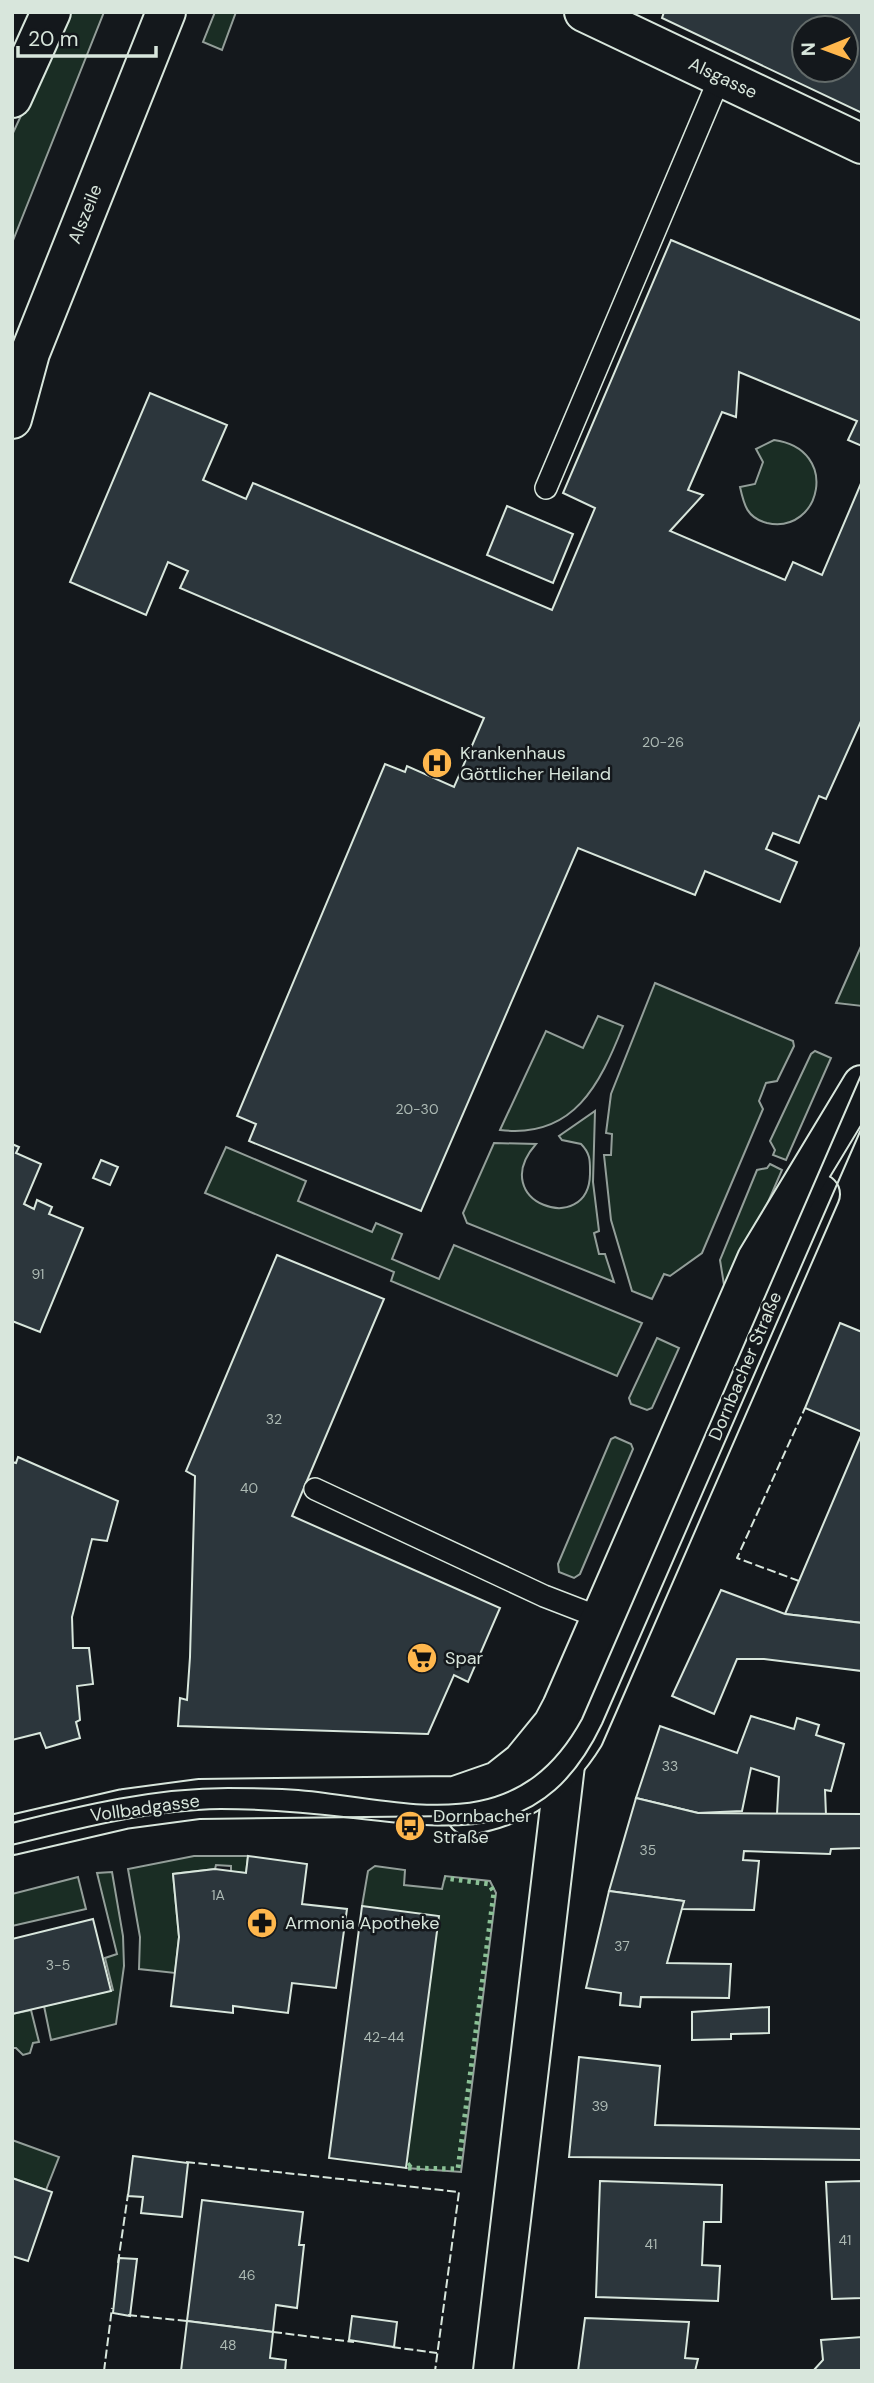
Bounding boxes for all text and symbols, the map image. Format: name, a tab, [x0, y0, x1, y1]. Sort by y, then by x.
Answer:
scale bar	[18, 14, 156, 58]
north arrow	[790, 14, 860, 84]
text: 20 m	[28, 25, 79, 53]
text: N	[796, 42, 821, 56]
street label: Alsgasse	[685, 52, 761, 104]
street label: Alszeile	[62, 181, 108, 247]
house number: 20-26	[642, 733, 684, 751]
place label: Krankenhaus Göttlicher Heiland	[460, 741, 611, 786]
hospital icon: Krankenhaus Göttlicher Heiland	[420, 746, 454, 780]
house number: 20-30	[396, 1100, 438, 1118]
house number: 91	[32, 1265, 44, 1283]
street label: Dornbacher Straße	[703, 1288, 787, 1444]
house number: 32	[266, 1410, 282, 1428]
house number: 40	[240, 1479, 258, 1497]
supermarket icon: Spar	[405, 1641, 439, 1675]
place label: Spar	[445, 1646, 483, 1670]
house number: 33	[662, 1757, 678, 1775]
street label: Vollbadgasse	[89, 1788, 201, 1828]
place label: Dornbacher Straße	[433, 1804, 532, 1849]
bus stop icon: Dornbacher Straße	[393, 1809, 427, 1843]
house number: 35	[640, 1841, 656, 1859]
house number: 1A	[211, 1886, 225, 1904]
pharmacy icon: Armonia Apotheke	[245, 1906, 279, 1940]
place label: Armonia Apotheke	[285, 1911, 439, 1935]
house number: 37	[614, 1937, 630, 1955]
house number: 3-5	[46, 1956, 70, 1974]
house number: 42-44	[363, 2028, 405, 2046]
house number: 39	[592, 2097, 609, 2115]
house number: 41	[839, 2231, 851, 2249]
house number: 41	[645, 2235, 657, 2253]
house number: 46	[238, 2266, 256, 2284]
house number: 48	[219, 2336, 237, 2354]

